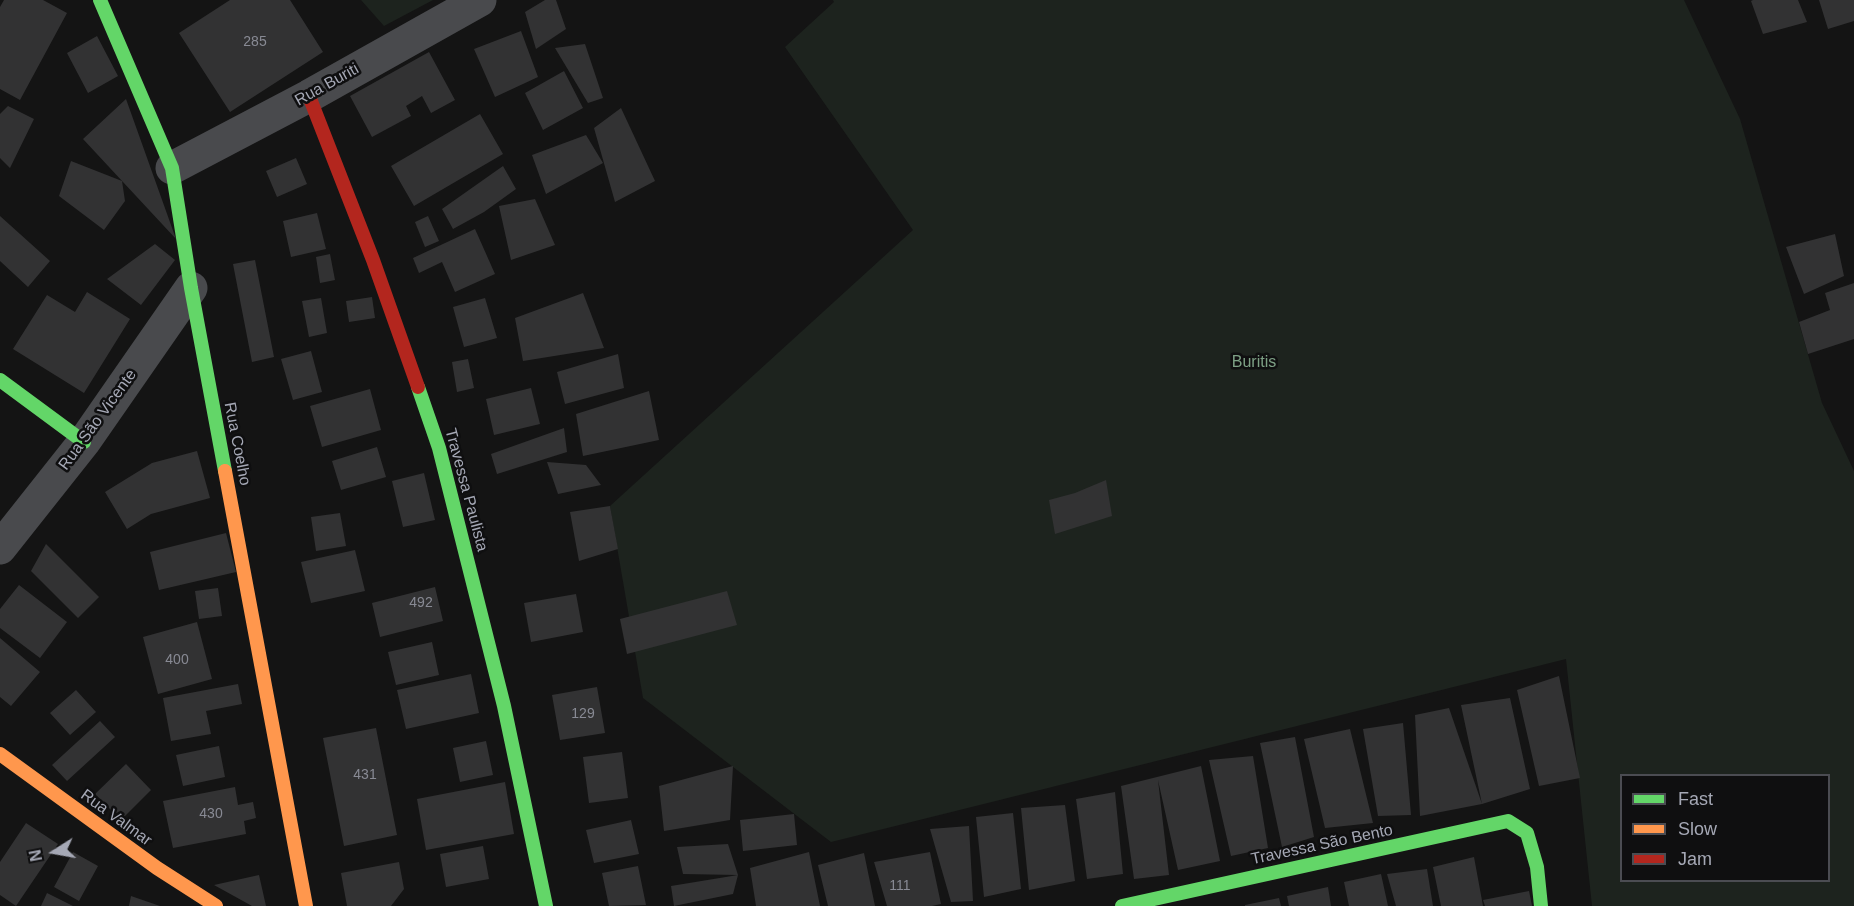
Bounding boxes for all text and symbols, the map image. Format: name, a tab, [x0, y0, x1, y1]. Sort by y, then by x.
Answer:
house number: 285	[243, 34, 267, 50]
street label: Rua Buriti	[292, 60, 362, 110]
park label: Buritis	[1232, 353, 1276, 373]
street label: Rua São Vicente	[55, 366, 141, 474]
street label: Rua Coelho	[220, 401, 254, 487]
street label: Travessa Paulista	[440, 426, 492, 554]
house number: 492	[409, 595, 433, 611]
house number: 400	[165, 652, 189, 668]
house number: 129	[571, 706, 595, 722]
house number: 431	[353, 767, 377, 783]
legend	[1620, 774, 1830, 882]
street label: Rua Valmar	[77, 786, 155, 850]
text: Fast	[1678, 789, 1713, 809]
house number: 430	[199, 806, 223, 822]
text: Slow	[1678, 819, 1717, 839]
street label: Travessa São Bento	[1249, 821, 1395, 869]
north arrow	[24, 822, 84, 882]
text: N	[26, 848, 45, 863]
text: Jam	[1678, 849, 1712, 869]
house number: 111	[889, 878, 911, 894]

